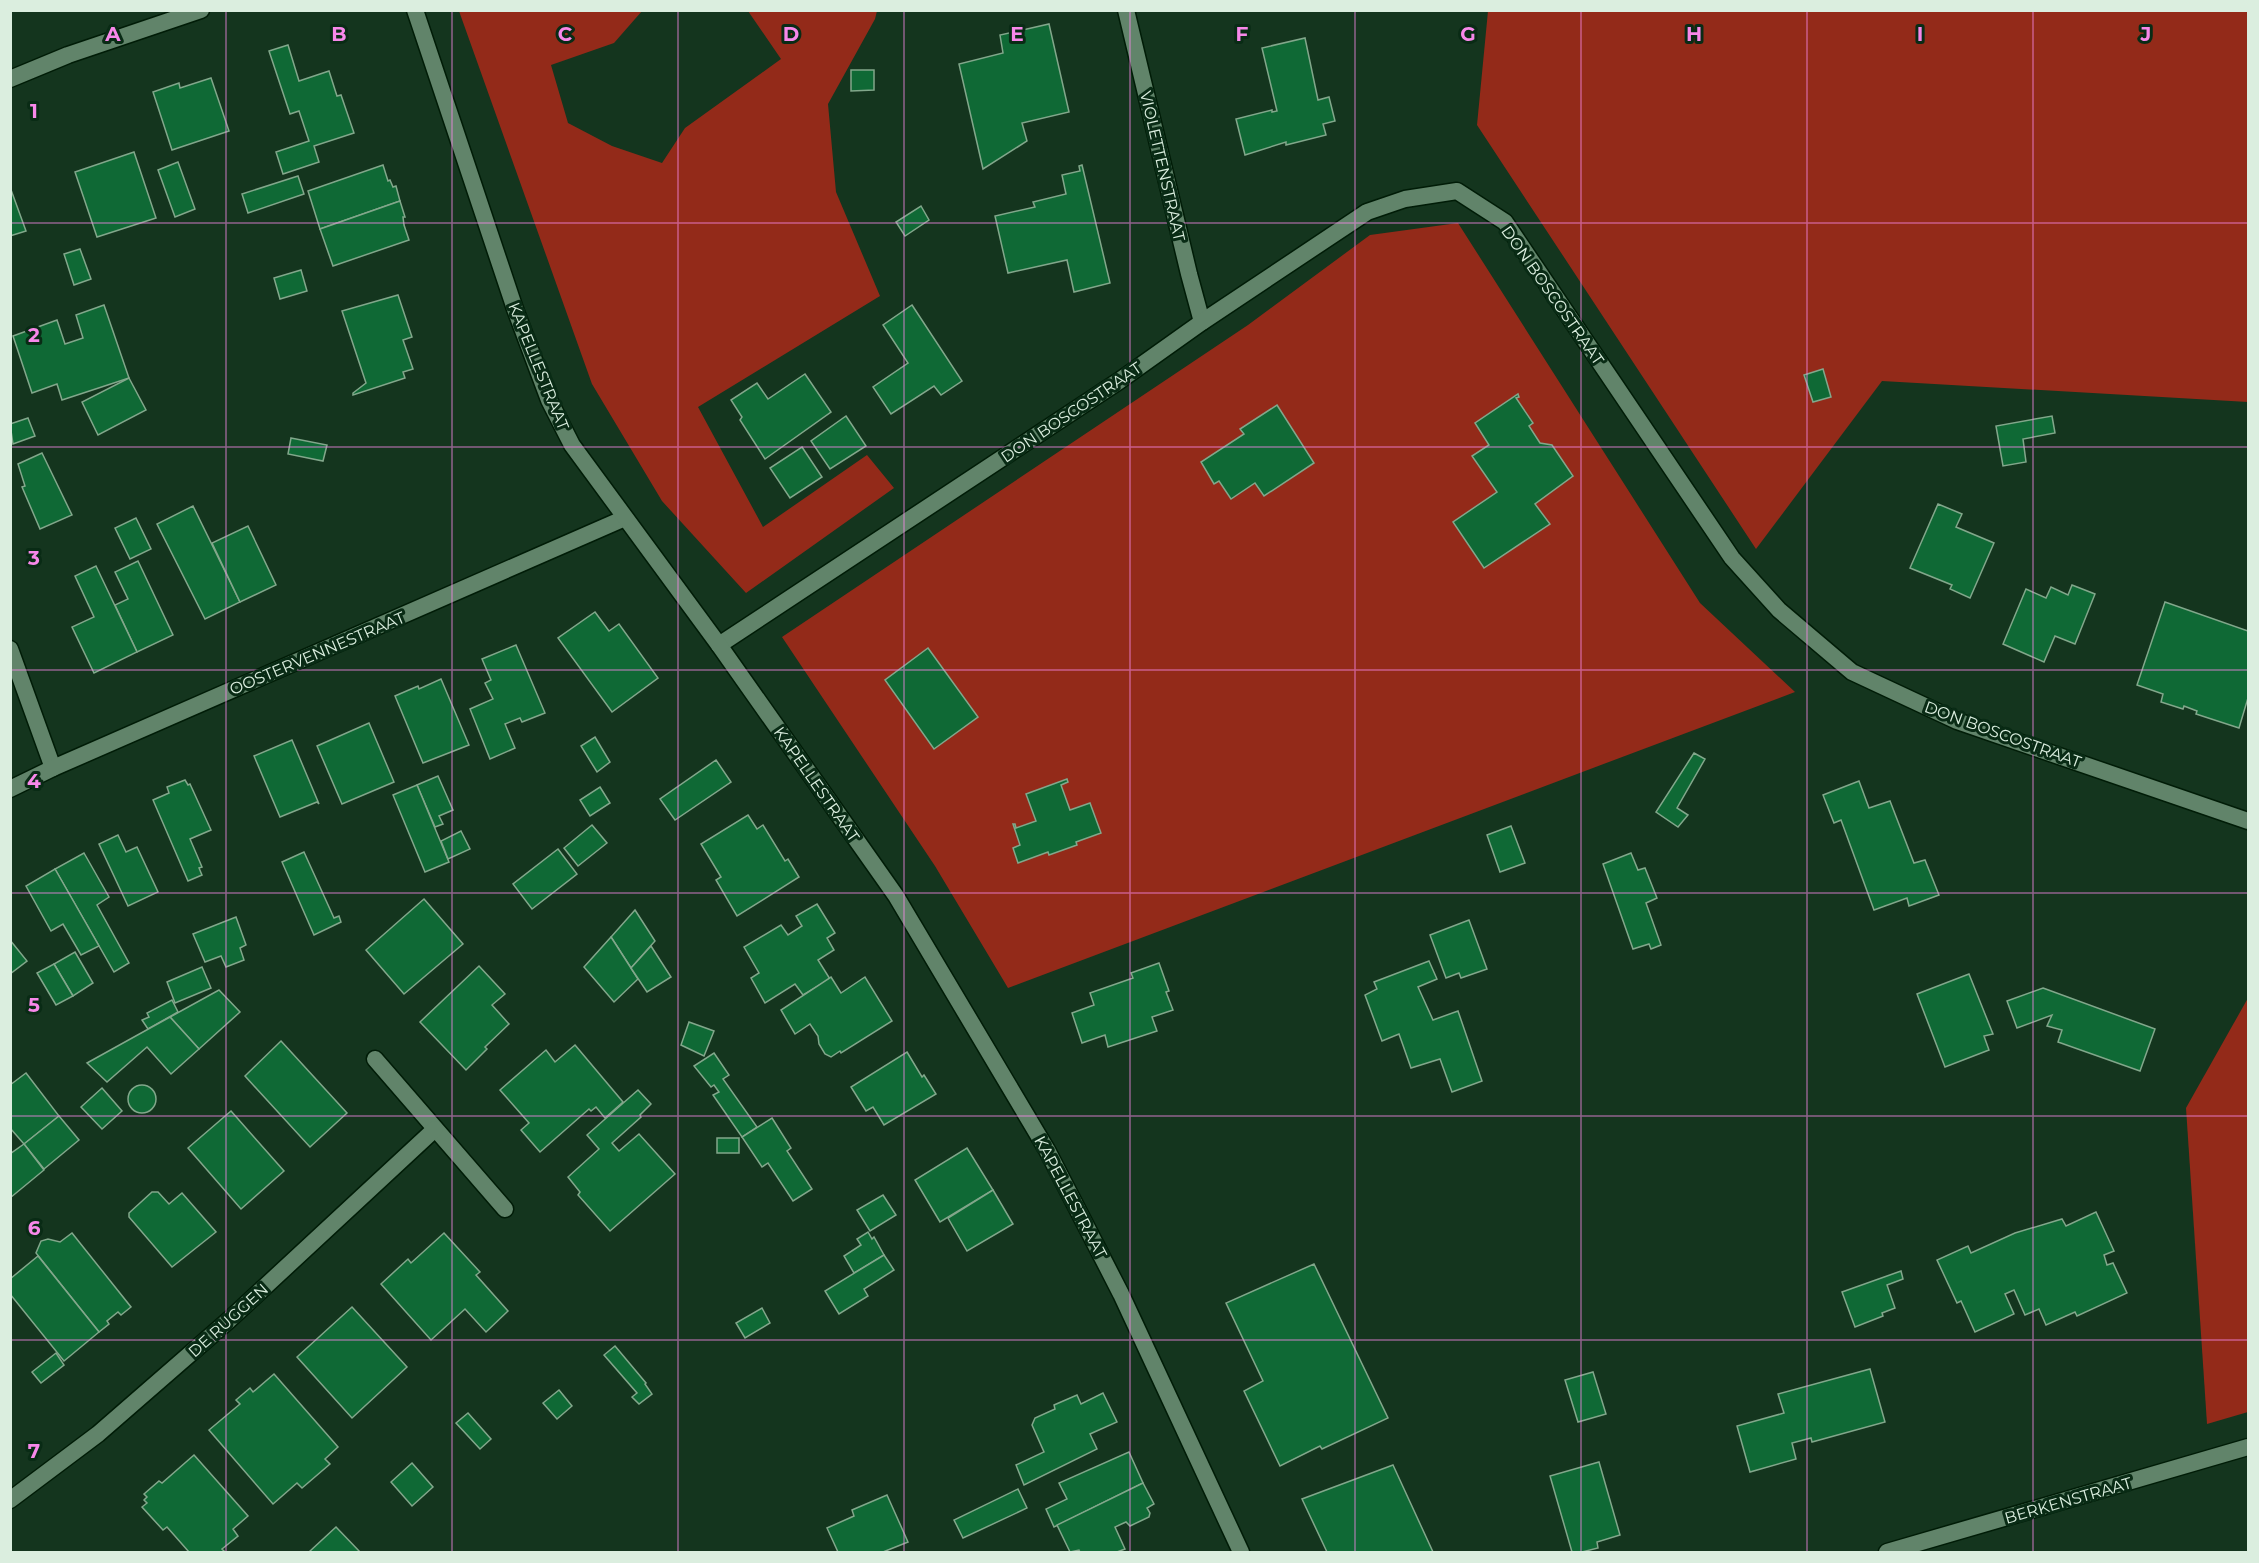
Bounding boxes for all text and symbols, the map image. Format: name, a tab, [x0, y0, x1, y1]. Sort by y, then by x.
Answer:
text: A	[104, 22, 121, 46]
text: B	[331, 22, 347, 46]
text: C	[558, 22, 573, 46]
text: D	[783, 22, 799, 46]
text: E	[1010, 22, 1024, 46]
text: F	[1236, 22, 1249, 46]
text: G	[1460, 22, 1476, 46]
text: H	[1686, 22, 1702, 46]
text: I	[1917, 22, 1923, 46]
text: J	[2140, 22, 2151, 46]
street label: VIOLETTENSTRAAT	[1136, 89, 1189, 244]
text: 1	[30, 99, 38, 123]
street label: DON BOSCOSTRAAT	[1497, 222, 1608, 369]
street label: KAPELLESTRAAT	[504, 300, 573, 434]
text: 2	[28, 323, 40, 347]
street label: DON BOSCOSTRAAT	[997, 358, 1146, 467]
text: 3	[27, 546, 40, 570]
street label: OOSTERVENNESTRAAT	[227, 608, 408, 699]
street label: DON BOSCOSTRAAT	[1922, 697, 2085, 772]
street label: KAPELLESTRAAT	[770, 723, 864, 846]
text: 4	[27, 769, 41, 793]
text: 5	[28, 993, 40, 1017]
street label: KAPELLESTRAAT	[1030, 1133, 1111, 1263]
text: 6	[28, 1216, 41, 1240]
street label: DE RUGGEN	[185, 1280, 272, 1361]
text: 7	[28, 1439, 40, 1463]
street label: BERKENSTRAAT	[2002, 1473, 2135, 1528]

